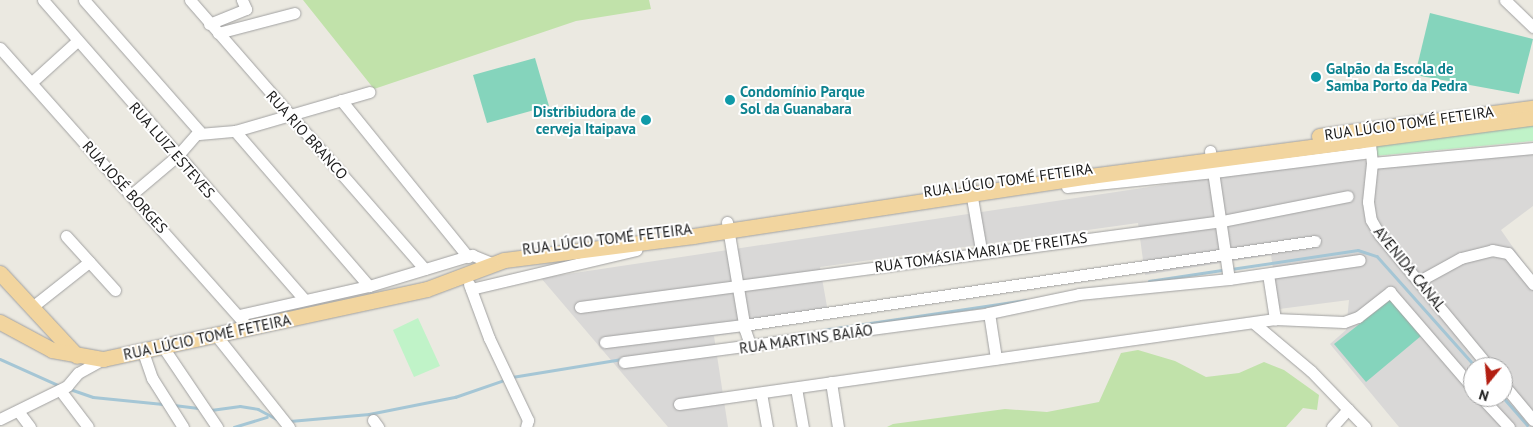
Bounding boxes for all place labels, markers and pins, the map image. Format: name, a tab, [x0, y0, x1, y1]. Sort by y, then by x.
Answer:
place label: Galpão da Escola de Samba Porto da Pedra	[1326, 59, 1467, 94]
marker: Galpão da Escola de Samba Porto da Pedra	[1310, 71, 1322, 83]
place label: Condomínio Parque Sol da Guanabara	[740, 82, 865, 117]
marker: Condomínio Parque Sol da Guanabara	[724, 94, 736, 106]
place label: Distribiudora de cerveja Itaipava	[533, 102, 636, 137]
marker: Distribiudora de cerveja Itaipava	[640, 114, 652, 126]

